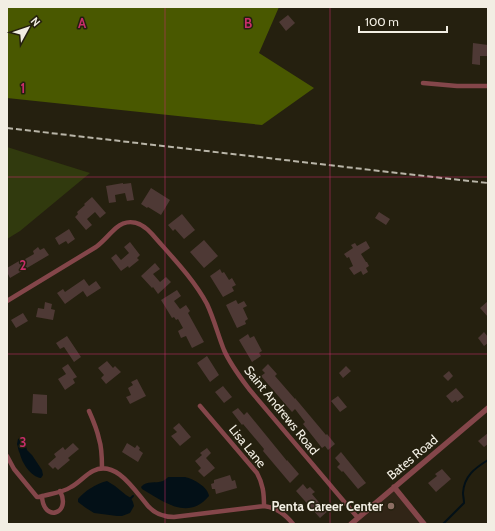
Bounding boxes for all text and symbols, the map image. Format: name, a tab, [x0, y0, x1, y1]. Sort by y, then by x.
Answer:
north arrow	[8, 8, 48, 48]
scale bar	[359, 8, 447, 34]
text: N	[28, 14, 44, 29]
text: 100 m	[365, 14, 399, 29]
text: A	[78, 15, 87, 31]
text: B	[244, 15, 252, 31]
text: 1	[21, 80, 25, 96]
text: 2	[20, 257, 27, 273]
street label: Saint Andrews Road	[241, 362, 323, 458]
street label: Lisa Lane	[226, 421, 270, 471]
street label: Bates Road	[383, 431, 441, 483]
text: 3	[19, 434, 27, 450]
place label: Penta Career Center	[272, 498, 384, 514]
marker: Penta Career Center	[386, 501, 396, 511]

